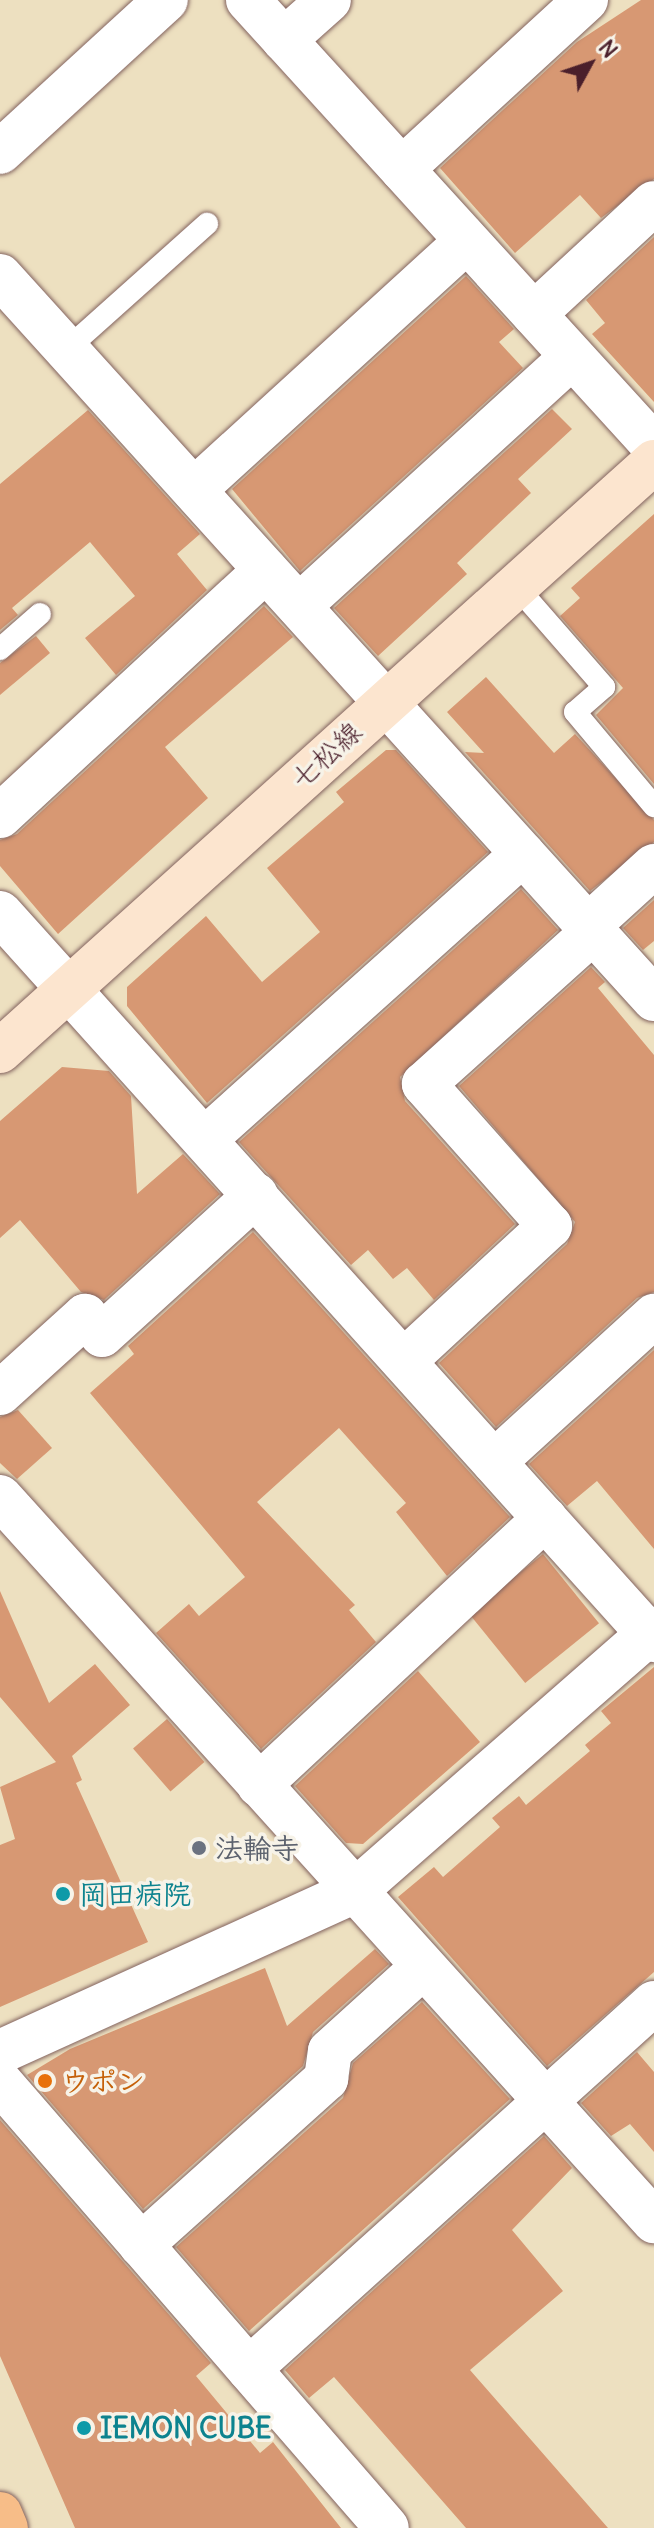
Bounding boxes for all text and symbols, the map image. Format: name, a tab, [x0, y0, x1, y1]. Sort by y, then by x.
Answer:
north arrow	[550, 24, 630, 104]
text: N	[593, 34, 624, 63]
street label: 七松線	[284, 714, 368, 796]
place label: 法輪寺	[215, 1831, 299, 1865]
marker: 法輪寺	[190, 1839, 208, 1857]
place label: 岡田病院	[79, 1877, 191, 1911]
marker: 岡田病院	[54, 1885, 72, 1903]
place label: ウポン	[61, 2064, 145, 2098]
marker: ウポン	[36, 2072, 54, 2090]
place label: IEMON CUBE	[100, 2411, 271, 2445]
marker: IEMON CUBE	[75, 2419, 93, 2437]

